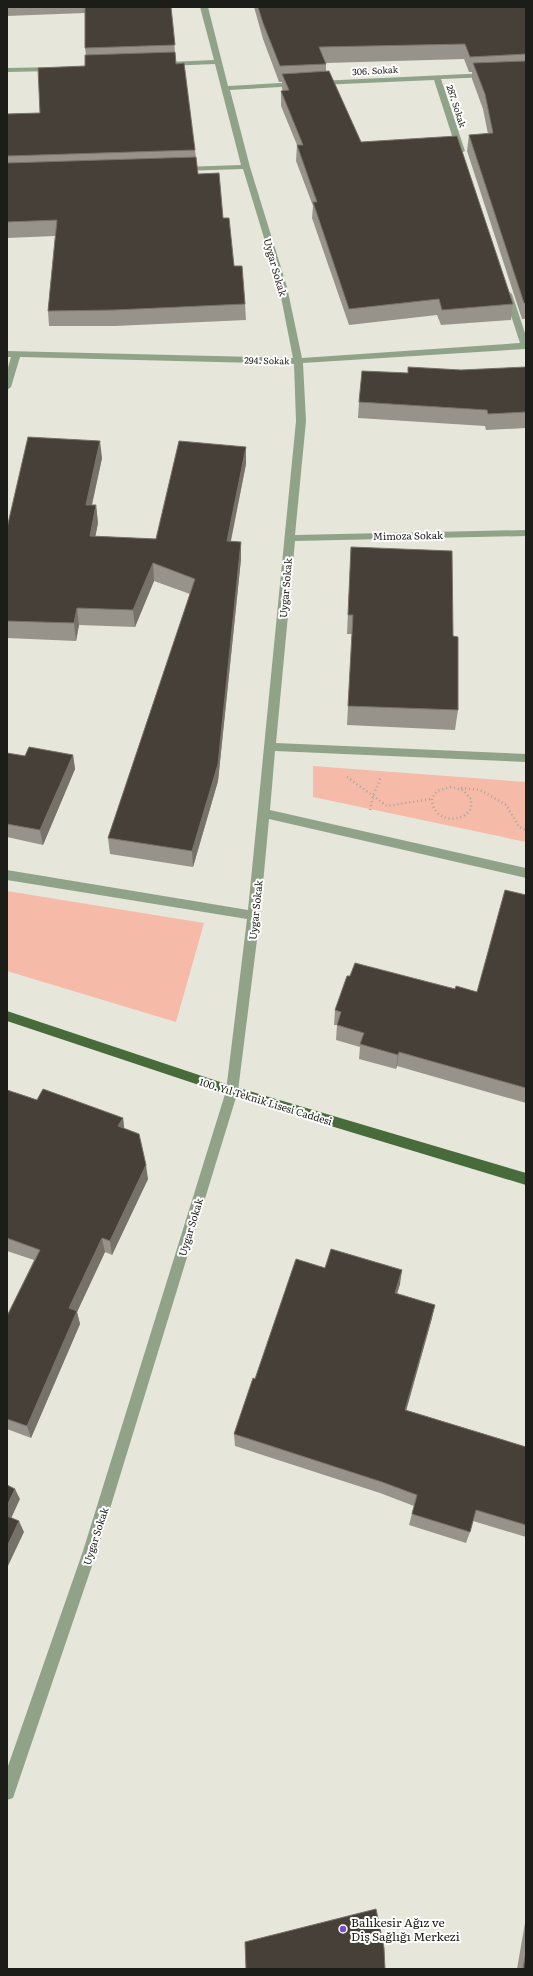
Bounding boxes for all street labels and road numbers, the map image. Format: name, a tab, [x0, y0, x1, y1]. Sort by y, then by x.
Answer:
street label: 306. Sokak	[352, 62, 399, 78]
street label: 287. Sokak	[444, 83, 471, 130]
street label: Uygar Sokak	[261, 236, 292, 299]
street label: 294. Sokak	[244, 353, 290, 367]
street label: Mimoza Sokak	[373, 527, 444, 543]
street label: Uygar Sokak	[275, 557, 295, 619]
street label: Uygar Sokak	[244, 879, 266, 941]
street label: 100. Yıl Teknik Lisesi Caddesi	[198, 1074, 335, 1129]
street label: Uygar Sokak	[174, 1195, 206, 1258]
street label: Uygar Sokak	[79, 1504, 112, 1567]

